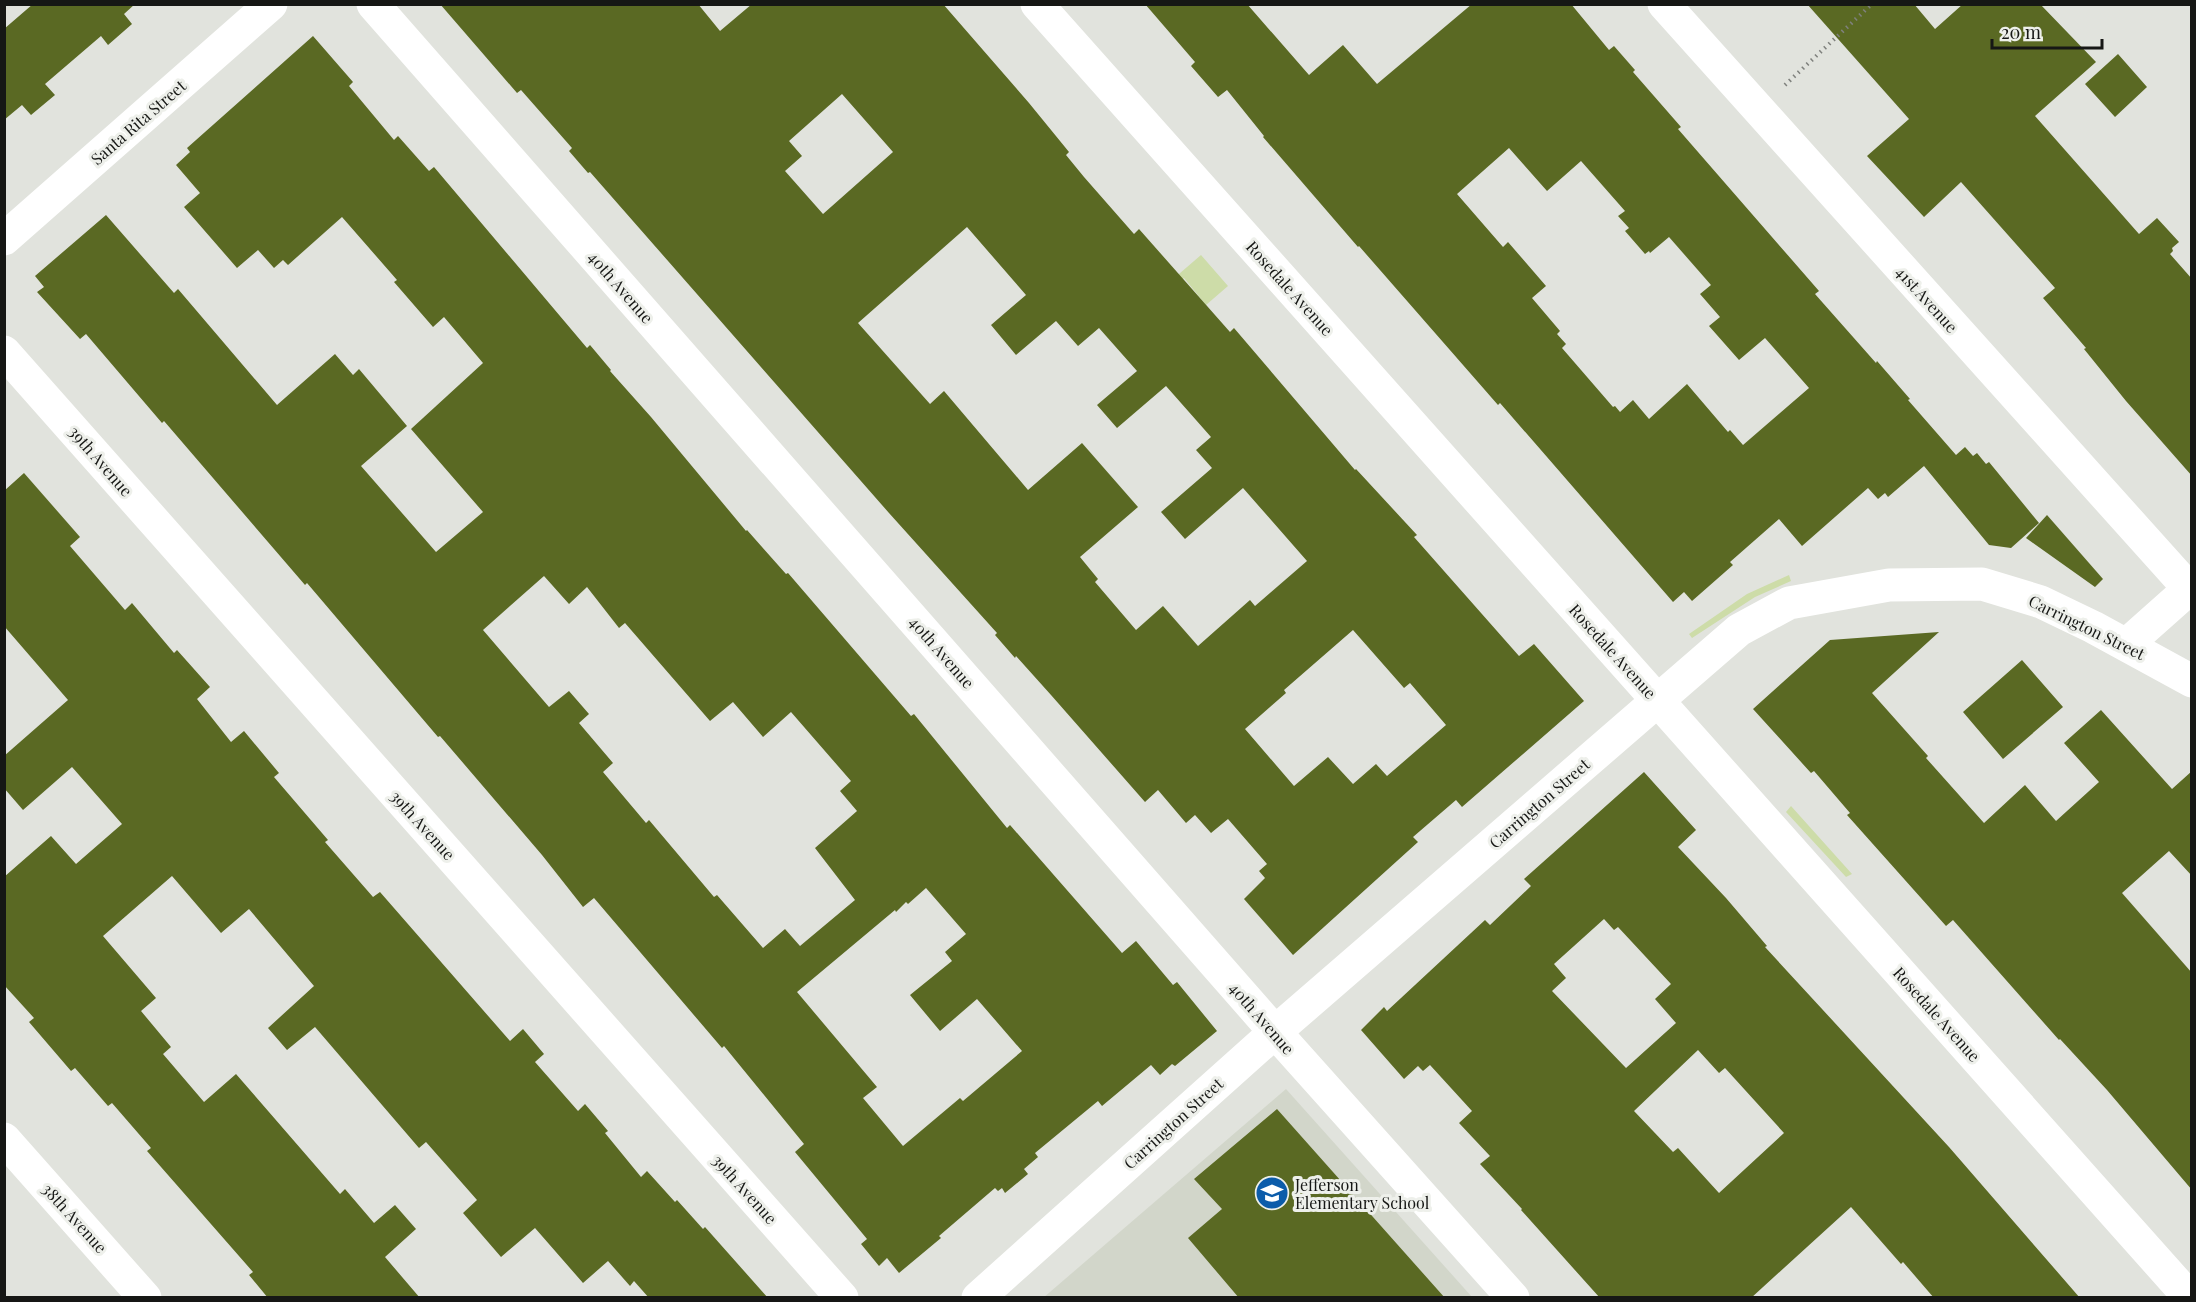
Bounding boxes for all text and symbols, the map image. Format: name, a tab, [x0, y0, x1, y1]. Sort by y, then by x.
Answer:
scale bar	[1992, 12, 2102, 50]
text: 20 m	[2001, 20, 2041, 44]
street label: Santa Rita Street	[86, 75, 190, 169]
street label: Rosedale Avenue	[1242, 236, 1338, 340]
street label: 40th Avenue	[584, 247, 658, 327]
street label: 41st Avenue	[1892, 261, 1962, 337]
street label: 39th Avenue	[65, 421, 137, 501]
street label: Carrington Street	[2025, 590, 2149, 664]
street label: Rosedale Avenue	[1565, 599, 1661, 703]
street label: 40th Avenue	[905, 612, 979, 692]
street label: Carrington Street	[1484, 753, 1594, 852]
street label: 39th Avenue	[386, 786, 460, 864]
street label: Rosedale Avenue	[1889, 962, 1985, 1066]
street label: 40th Avenue	[1225, 978, 1299, 1058]
street label: Carrington Street	[1119, 1073, 1227, 1173]
street label: 39th Avenue	[708, 1150, 782, 1228]
place label: Jefferson Elementary School	[1294, 1174, 1430, 1213]
school or university icon: Jefferson Elementary School	[1254, 1175, 1290, 1211]
street label: 38th Avenue	[38, 1179, 112, 1257]

